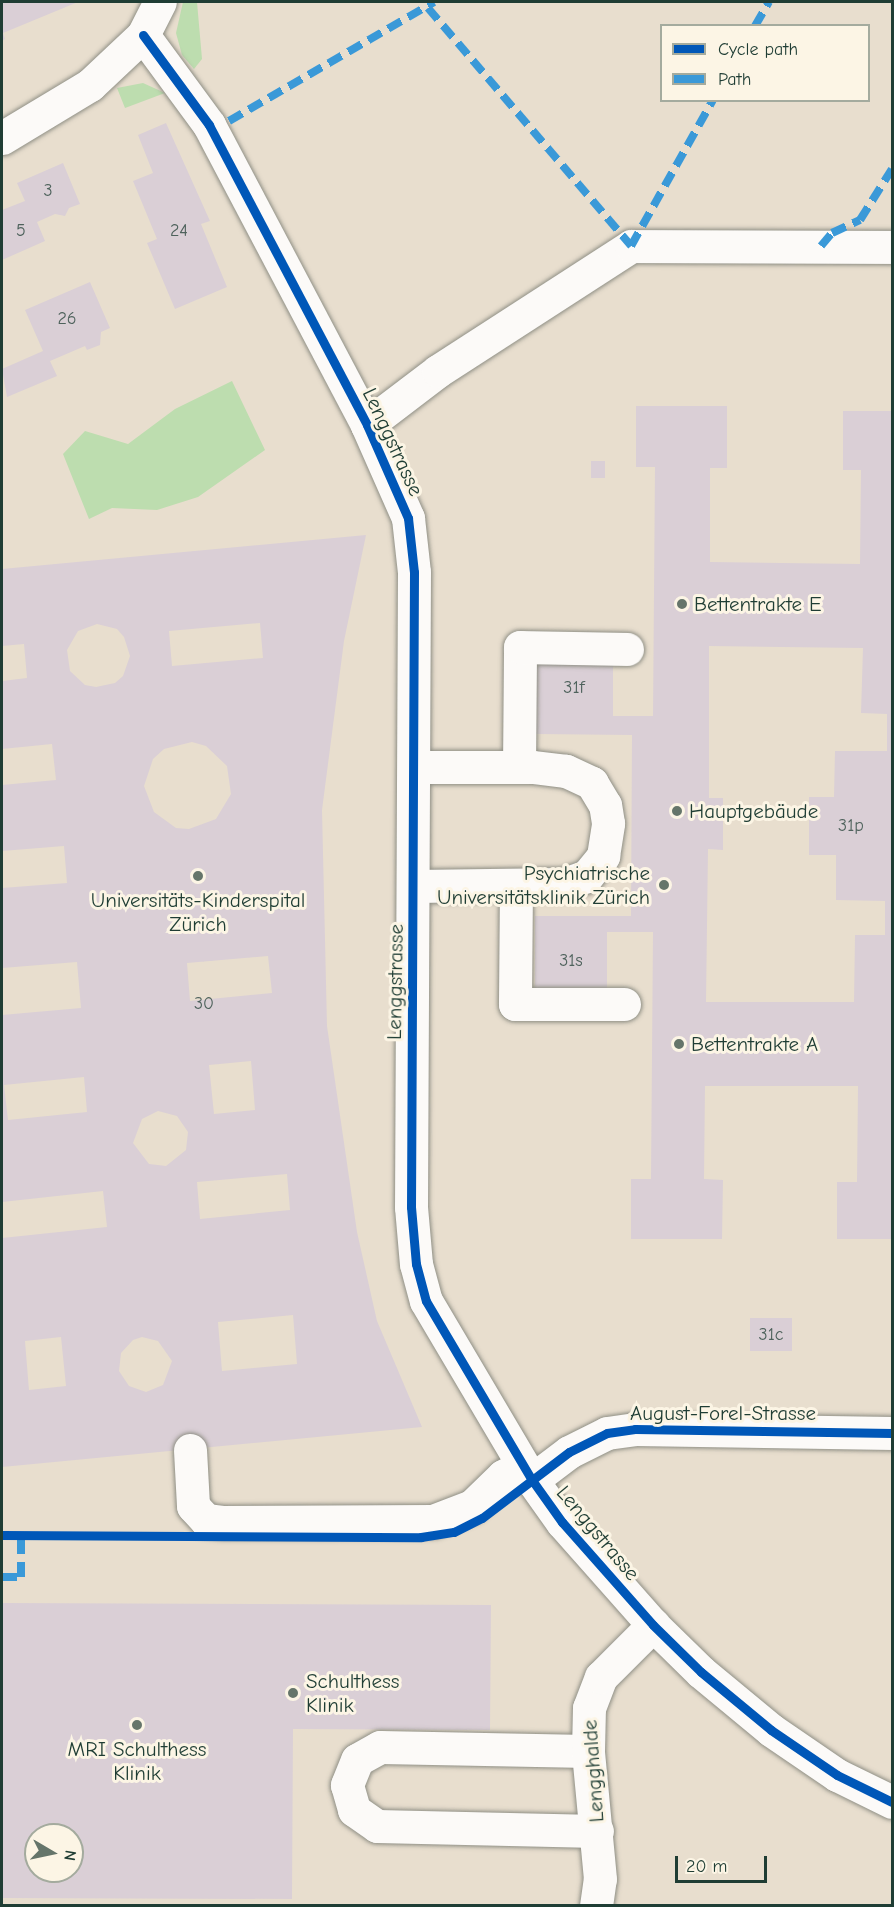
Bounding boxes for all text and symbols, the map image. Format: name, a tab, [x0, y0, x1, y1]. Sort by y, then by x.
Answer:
legend	[660, 24, 870, 102]
text: Cycle path	[718, 39, 798, 60]
text: Path	[718, 69, 751, 90]
house number: 3	[43, 180, 53, 202]
house number: 5	[16, 220, 26, 242]
house number: 24	[170, 220, 188, 242]
house number: 26	[57, 308, 77, 330]
street label: Lenggstrasse	[357, 384, 429, 500]
place label: Bettentrakte E	[694, 591, 822, 617]
marker: Bettentrakte E	[675, 597, 689, 611]
house number: 31f	[563, 677, 585, 699]
place label: Hauptgebäude	[689, 798, 818, 824]
marker: Hauptgebäude	[670, 804, 684, 818]
house number: 31p	[838, 815, 864, 837]
place label: Psychiatrische Universitätsklinik Zürich	[437, 860, 650, 910]
marker: Universitäts-Kinderspital Zürich	[189, 867, 207, 885]
marker: Psychiatrische Universitätsklinik Zürich	[655, 876, 673, 894]
place label: Universitäts-Kinderspital Zürich	[91, 887, 305, 937]
street label: Lenggstrasse	[381, 924, 409, 1040]
house number: 31s	[559, 950, 583, 972]
house number: 30	[194, 993, 214, 1015]
place label: Bettentrakte A	[691, 1031, 818, 1057]
marker: Bettentrakte A	[672, 1037, 686, 1051]
house number: 31c	[759, 1324, 783, 1346]
street label: August-Forel-Strasse	[630, 1400, 816, 1426]
street label: Lenggstrasse	[551, 1480, 645, 1586]
place label: Schulthess Klinik	[306, 1668, 400, 1718]
marker: Schulthess Klinik	[284, 1684, 302, 1702]
marker: MRI Schulthess Klinik	[128, 1716, 146, 1734]
street label: Lengghalde	[577, 1719, 609, 1823]
place label: MRI Schulthess Klinik	[68, 1736, 206, 1786]
north arrow	[24, 1823, 84, 1883]
scale bar	[678, 1844, 770, 1882]
text: N	[60, 1849, 80, 1862]
text: 20 m	[686, 1856, 727, 1877]

